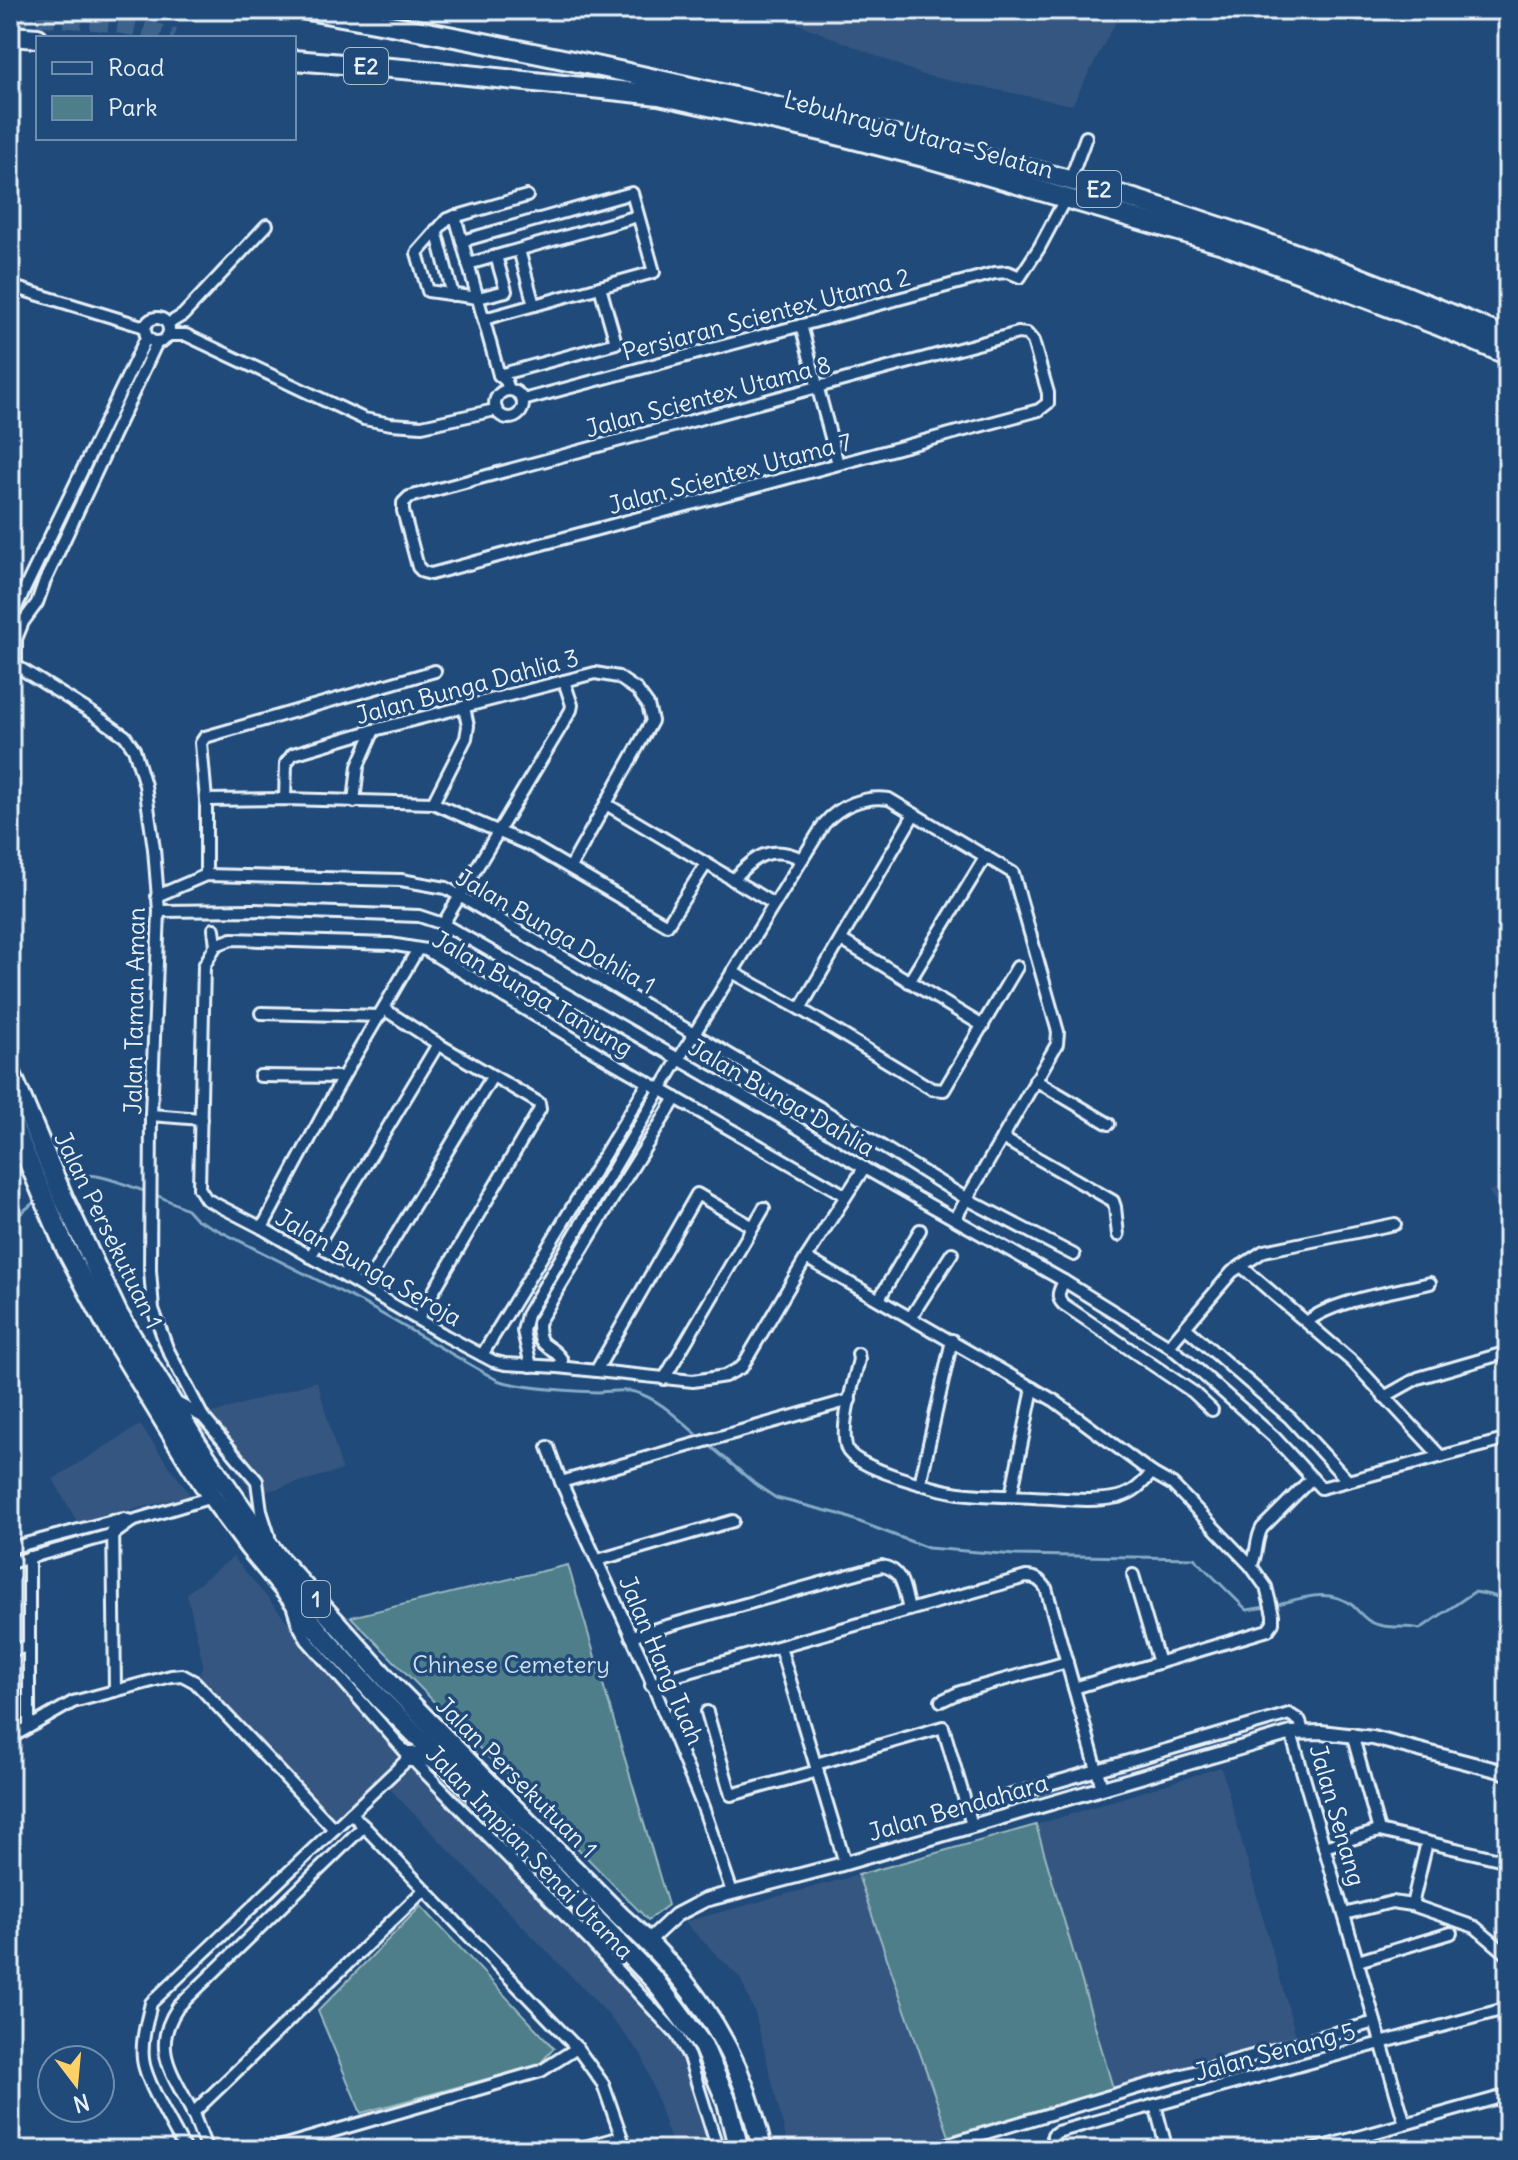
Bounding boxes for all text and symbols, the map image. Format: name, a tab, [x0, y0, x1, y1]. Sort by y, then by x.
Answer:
legend	[36, 36, 296, 140]
road number: E2	[344, 48, 388, 84]
text: Road	[108, 52, 164, 82]
street label: Lebuhraya Utara–Selatan	[781, 84, 1057, 184]
text: Park	[108, 92, 158, 122]
road number: E2	[1077, 171, 1121, 207]
street label: Persiaran Scientex Utama 2	[619, 261, 913, 367]
street label: Jalan Scientex Utama 8	[582, 349, 834, 443]
street label: Jalan Scientex Utama 7	[605, 426, 855, 520]
street label: Jalan Bunga Dahlia 3	[352, 642, 582, 730]
street label: Jalan Bunga Dahlia 1	[451, 862, 661, 1000]
street label: Jalan Taman Aman	[117, 907, 151, 1115]
street label: Jalan Bunga Tanjung	[428, 923, 638, 1063]
street label: Jalan Bunga Dahlia	[684, 1032, 880, 1162]
street label: Jalan Persekutuan 1	[48, 1126, 170, 1334]
street label: Jalan Bunga Seroja	[271, 1202, 467, 1332]
street label: Jalan Hang Tuah	[613, 1571, 711, 1749]
road number: 1	[302, 1581, 330, 1617]
park label: Chinese Cemetery	[412, 1649, 610, 1679]
street label: Jalan Persekutuan 1	[430, 1690, 604, 1864]
street label: Jalan Impian Senai Utama	[420, 1739, 640, 1965]
street label: Jalan Senang	[1303, 1741, 1373, 1889]
street label: Jalan Bendahara	[865, 1767, 1051, 1847]
street label: Jalan Senang 5	[1191, 2015, 1359, 2087]
north arrow	[36, 2044, 116, 2124]
text: N	[70, 2088, 93, 2119]

